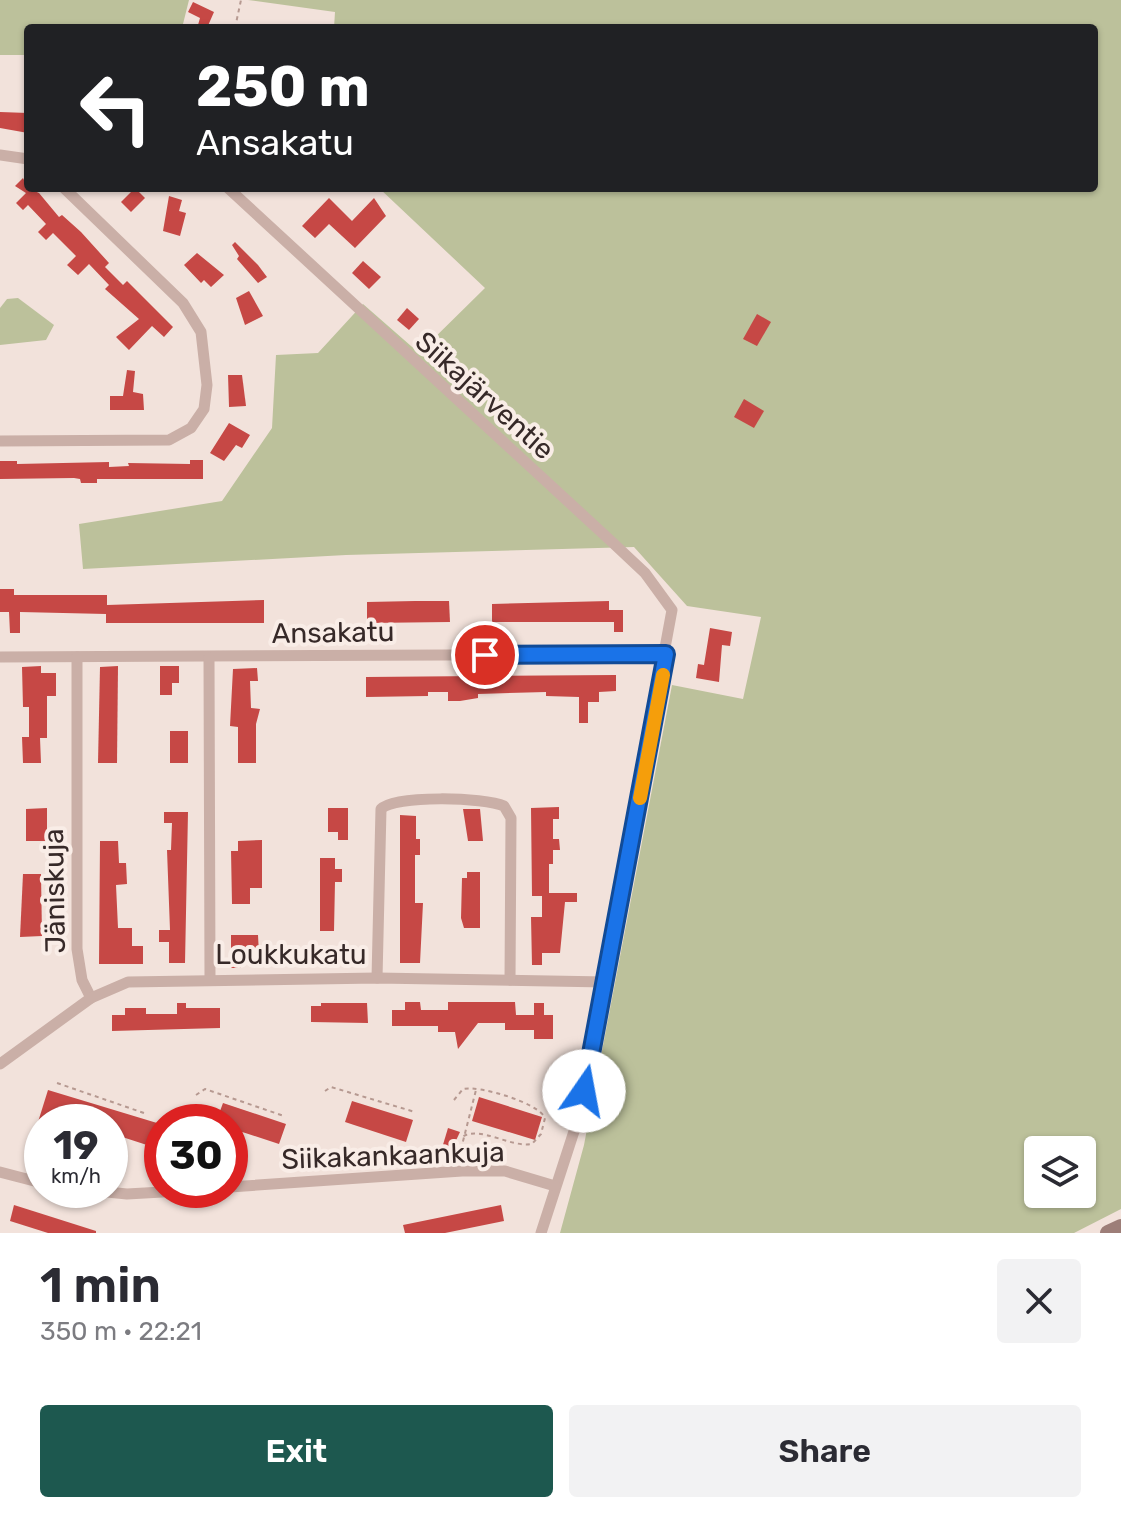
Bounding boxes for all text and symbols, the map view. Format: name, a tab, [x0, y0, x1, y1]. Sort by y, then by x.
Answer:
text: 250 m	[196, 54, 370, 120]
icon: left	[64, 56, 168, 160]
text: Ansakatu	[196, 121, 354, 164]
street label: Siikajärventie	[409, 325, 561, 466]
street label: Ansakatu	[271, 615, 395, 650]
pin	[451, 621, 519, 689]
icon: arrive	[463, 633, 507, 677]
street label: Jäniskuja	[37, 828, 72, 954]
street label: Loukkukatu	[215, 938, 367, 971]
position arrow	[542, 1049, 626, 1133]
speed limit sign: 30	[144, 1104, 248, 1208]
text: 19	[53, 1122, 99, 1169]
street label: Siikakankaankuja	[281, 1135, 505, 1176]
map controls	[1024, 1136, 1096, 1208]
button: layers	[1024, 1136, 1096, 1208]
text: km/h	[51, 1164, 101, 1188]
text: 1 min	[40, 1257, 161, 1314]
button: close	[997, 1259, 1081, 1343]
text: 350 m · 22:21	[40, 1316, 202, 1347]
button: Exit	[40, 1405, 553, 1497]
button: Share	[569, 1405, 1081, 1497]

